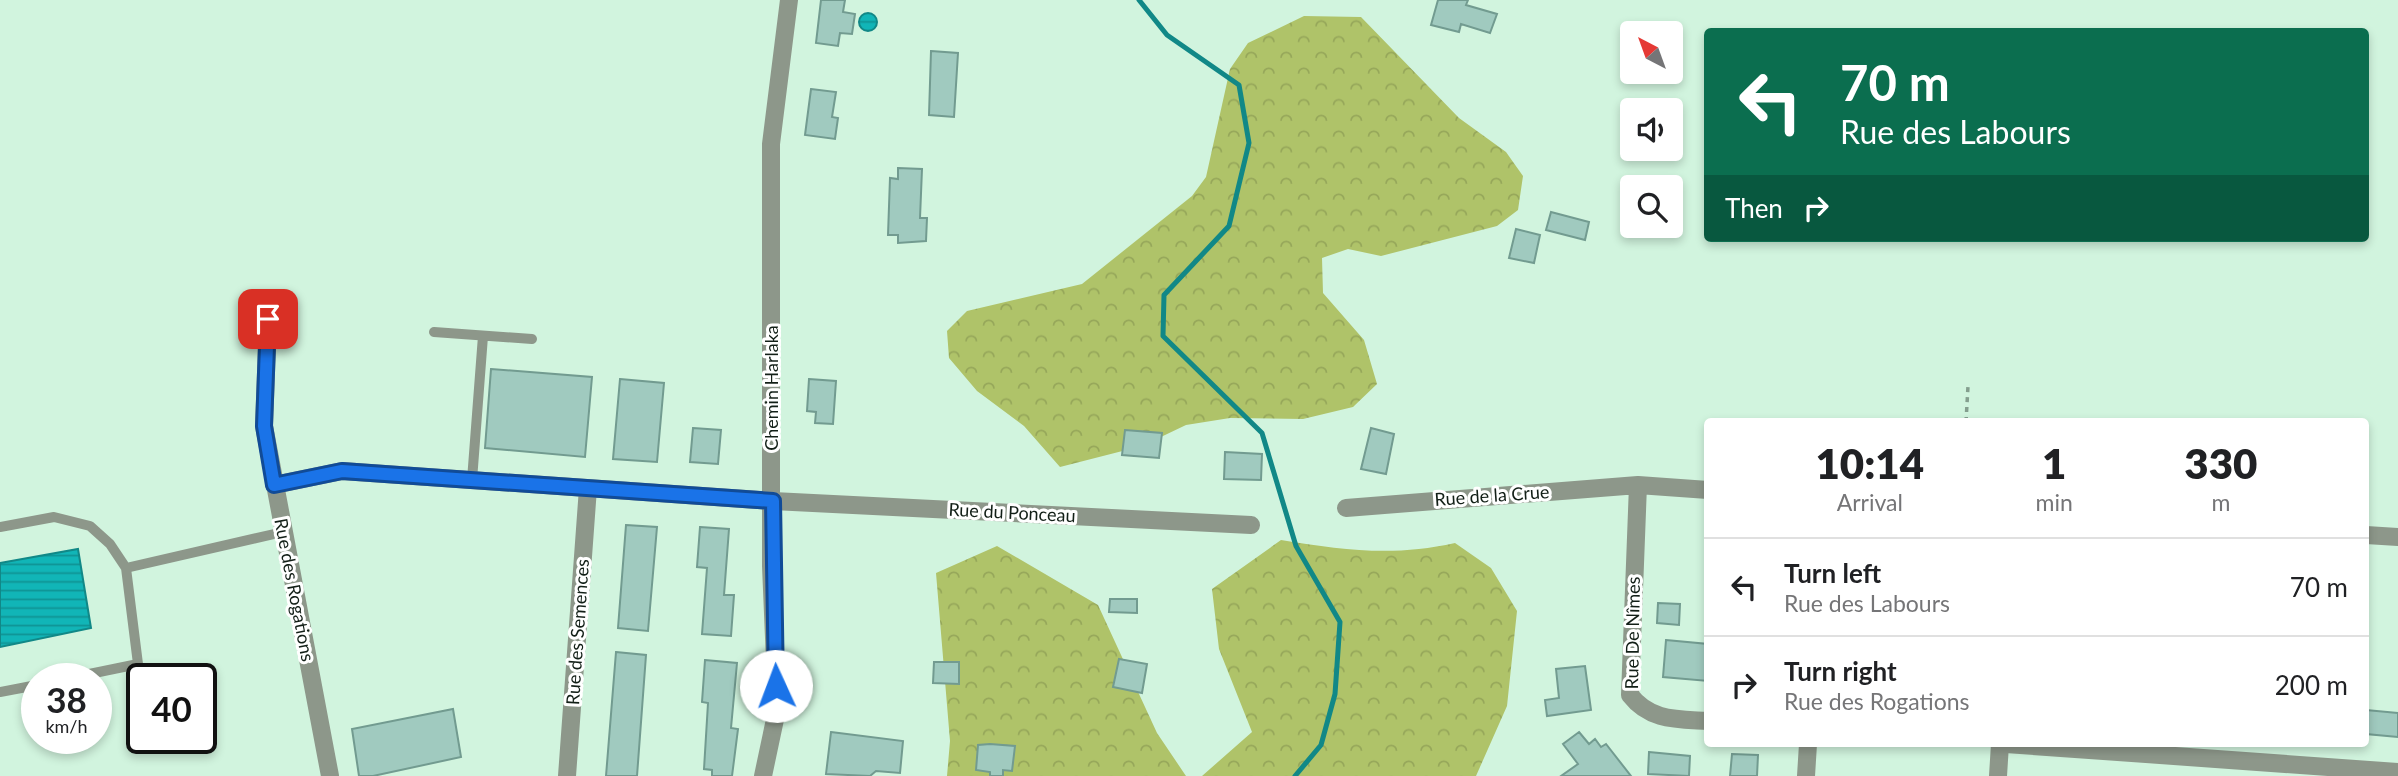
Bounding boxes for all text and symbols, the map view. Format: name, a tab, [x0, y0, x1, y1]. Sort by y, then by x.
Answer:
north arrow	[1620, 21, 1684, 84]
map controls	[1620, 21, 1683, 238]
text: 70 m	[1840, 53, 1950, 111]
icon: left	[1725, 56, 1816, 147]
button: sound	[1620, 98, 1683, 161]
text: Rue des Labours	[1840, 112, 2071, 151]
button: search	[1620, 175, 1683, 238]
icon: right	[1797, 189, 1835, 227]
text: Then	[1725, 192, 1783, 224]
pin	[238, 289, 298, 349]
icon: arrive	[249, 300, 287, 338]
street label: Chemin Harlaka	[760, 325, 782, 451]
text: 10:14	[1816, 438, 1924, 488]
text: 1	[2042, 438, 2066, 488]
text: 330	[2184, 438, 2257, 488]
street label: Rue de la Crue	[1434, 480, 1550, 510]
text: Arrival	[1837, 488, 1903, 516]
text: min	[2036, 488, 2073, 516]
text: m	[2211, 488, 2230, 516]
street label: Rue du Ponceau	[948, 498, 1076, 526]
street label: Rue des Rogations	[270, 516, 320, 663]
text: Turn left	[1784, 557, 1881, 589]
street label: Rue des Semences	[561, 558, 593, 706]
icon: left	[1725, 568, 1763, 606]
text: 70 m	[2290, 571, 2348, 603]
street label: Rue De Nîmes	[1620, 576, 1644, 690]
text: Rue des Labours	[1784, 589, 1950, 617]
position arrow	[739, 649, 813, 723]
text: Turn right	[1784, 655, 1897, 687]
speed limit sign: 40	[126, 663, 217, 754]
icon: right	[1725, 666, 1763, 704]
text: 200 m	[2275, 669, 2348, 701]
text: 38	[46, 678, 87, 720]
text: Rue des Rogations	[1784, 687, 1970, 715]
text: km/h	[45, 715, 88, 737]

